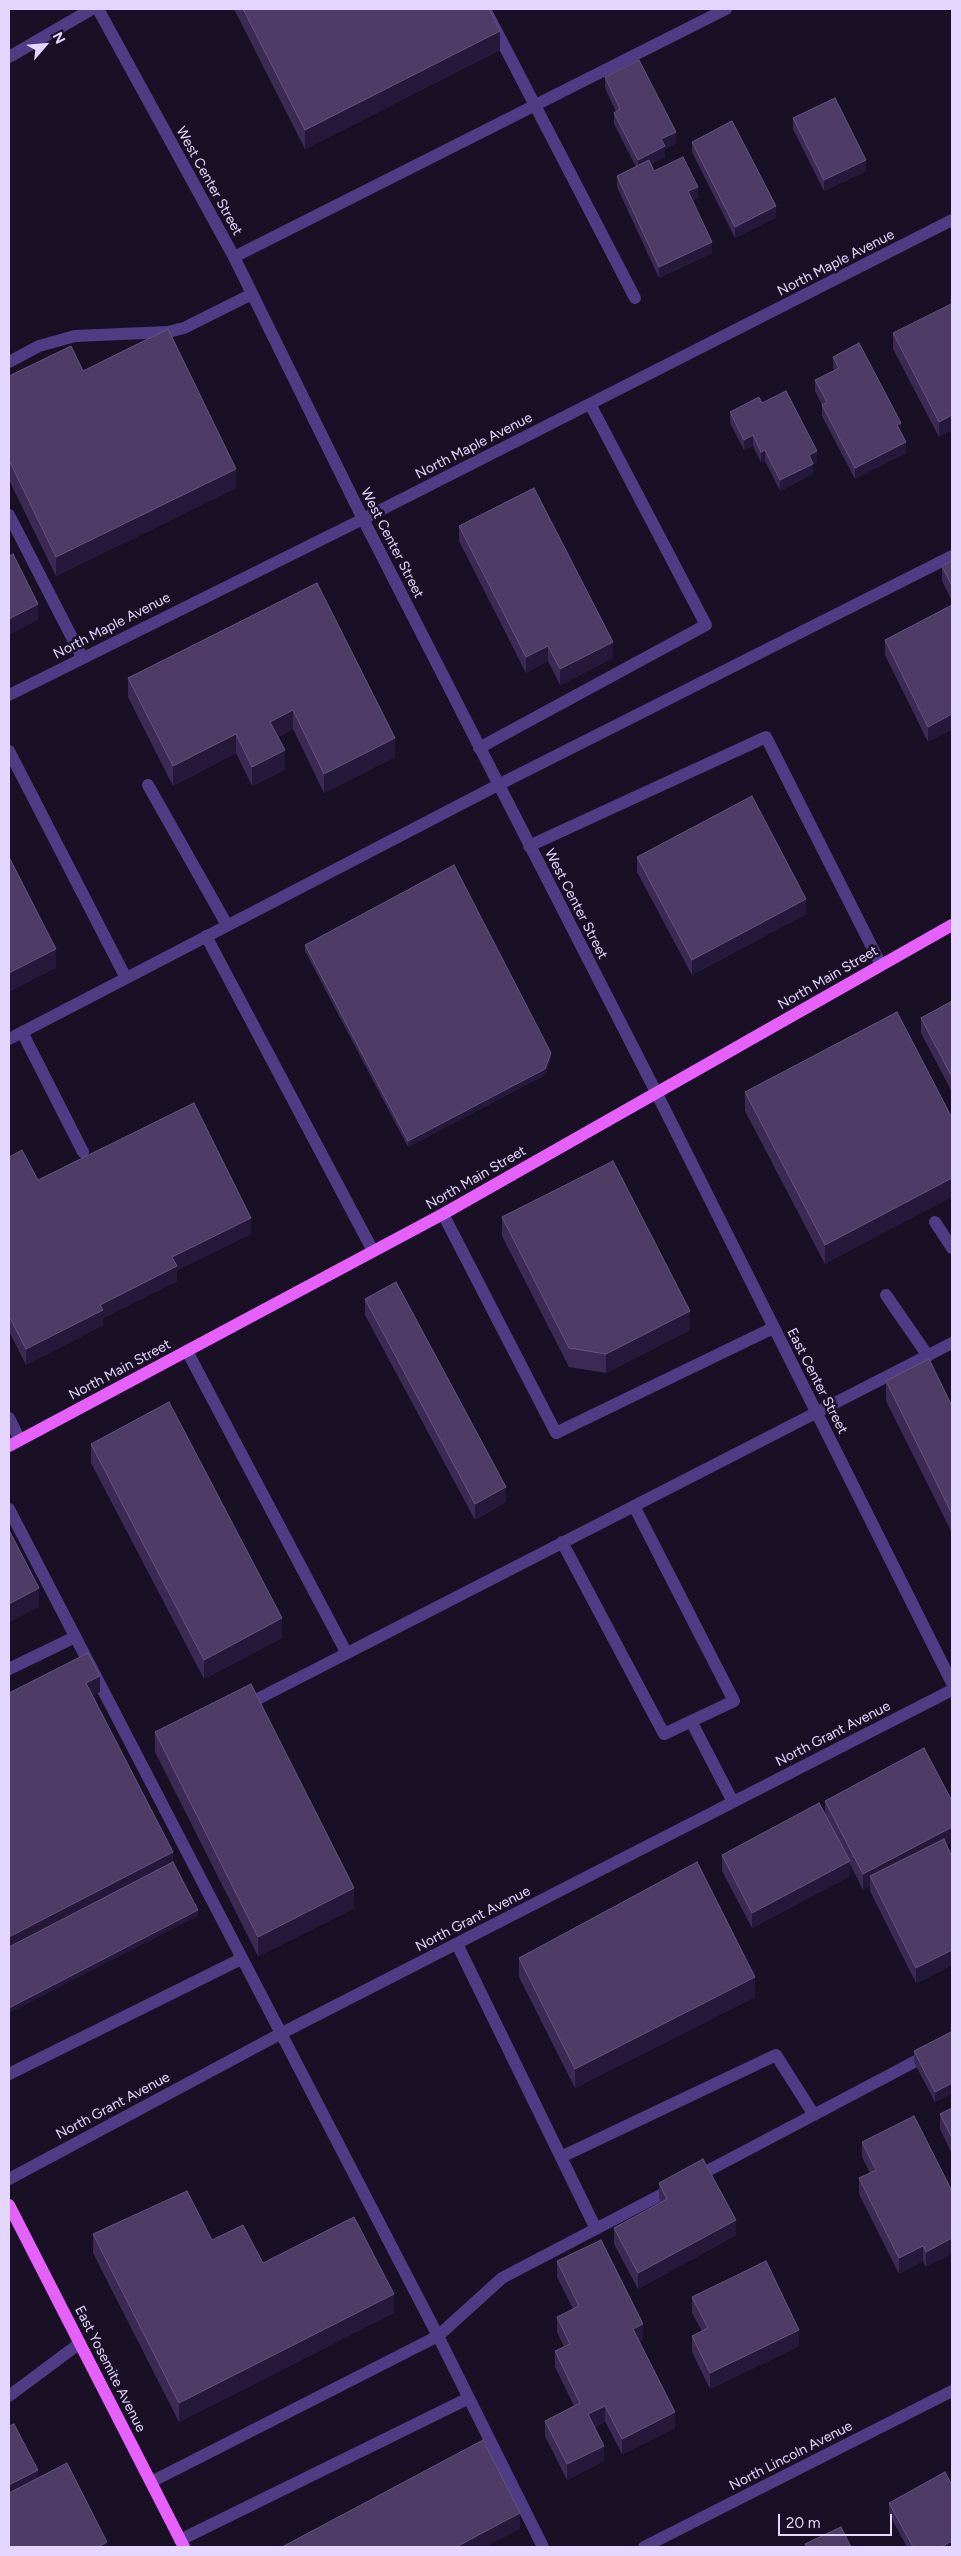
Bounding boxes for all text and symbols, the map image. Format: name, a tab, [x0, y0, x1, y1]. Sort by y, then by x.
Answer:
north arrow	[20, 20, 70, 70]
text: N	[49, 29, 69, 47]
street label: West Center Street	[172, 124, 246, 238]
street label: North Maple Avenue	[775, 226, 897, 300]
street label: North Maple Avenue	[413, 409, 535, 483]
street label: West Center Street	[357, 485, 427, 601]
street label: North Maple Avenue	[51, 589, 173, 663]
street label: West Center Street	[541, 846, 611, 962]
street label: North Main Street	[775, 942, 881, 1014]
street label: North Main Street	[423, 1142, 529, 1214]
street label: East Center Street	[783, 1325, 851, 1437]
street label: North Main Street	[66, 1336, 174, 1404]
street label: North Grant Avenue	[773, 1698, 893, 1770]
street label: North Grant Avenue	[413, 1883, 533, 1955]
street label: North Grant Avenue	[53, 2069, 173, 2143]
street label: East Yosemite Avenue	[71, 2303, 149, 2435]
street label: North Lincoln Avenue	[727, 2418, 855, 2494]
scale bar	[781, 2504, 895, 2536]
text: 20 m	[786, 2514, 820, 2532]

